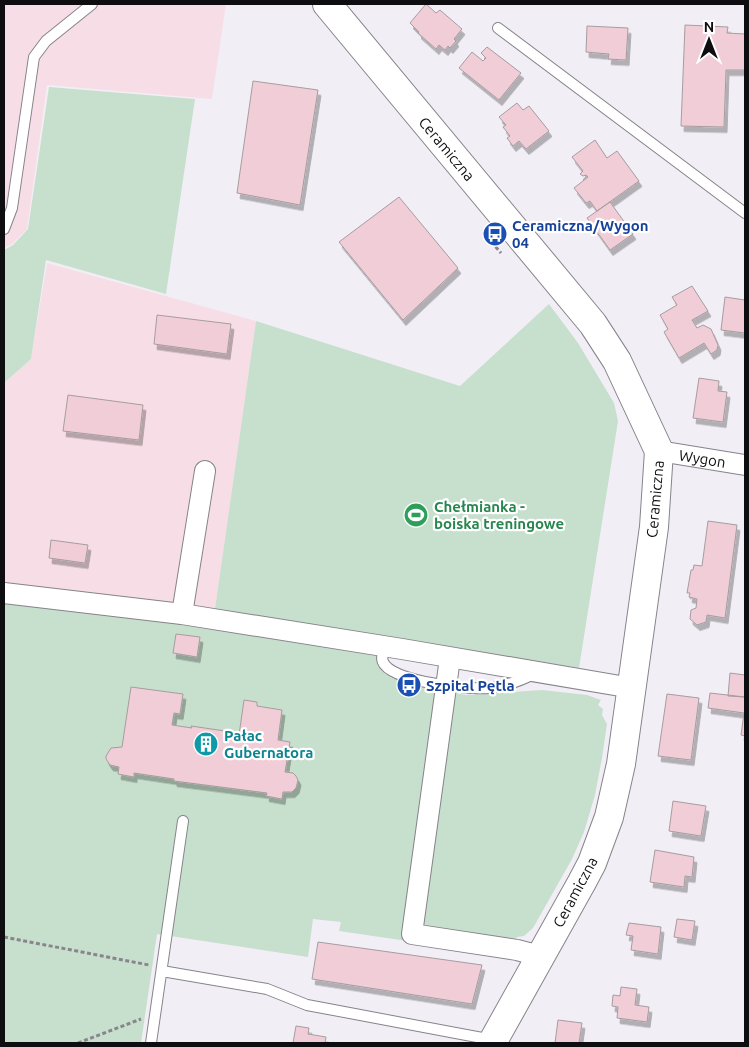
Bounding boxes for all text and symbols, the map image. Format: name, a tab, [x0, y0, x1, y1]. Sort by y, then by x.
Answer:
north arrow	[684, 15, 734, 65]
text: N	[704, 19, 714, 35]
street label: Ceramiczna	[416, 113, 479, 184]
place label: Ceramiczna/Wygon 04	[512, 217, 649, 251]
bus stop icon: Ceramiczna/Wygon 04	[482, 221, 508, 247]
street label: Wygon	[678, 446, 727, 470]
street label: Ceramiczna	[643, 460, 667, 538]
place label: Chełmianka - boiska treningowe	[434, 498, 564, 532]
sports icon: Chełmianka - boiska treningowe	[403, 502, 429, 528]
bus stop icon: Szpital Pętla	[396, 672, 422, 698]
place label: Szpital Pętla	[426, 677, 515, 695]
place label: Pałac Gubernatora	[224, 727, 313, 761]
building icon: Pałac Gubernatora	[193, 731, 219, 757]
street label: Ceramiczna	[549, 854, 601, 930]

